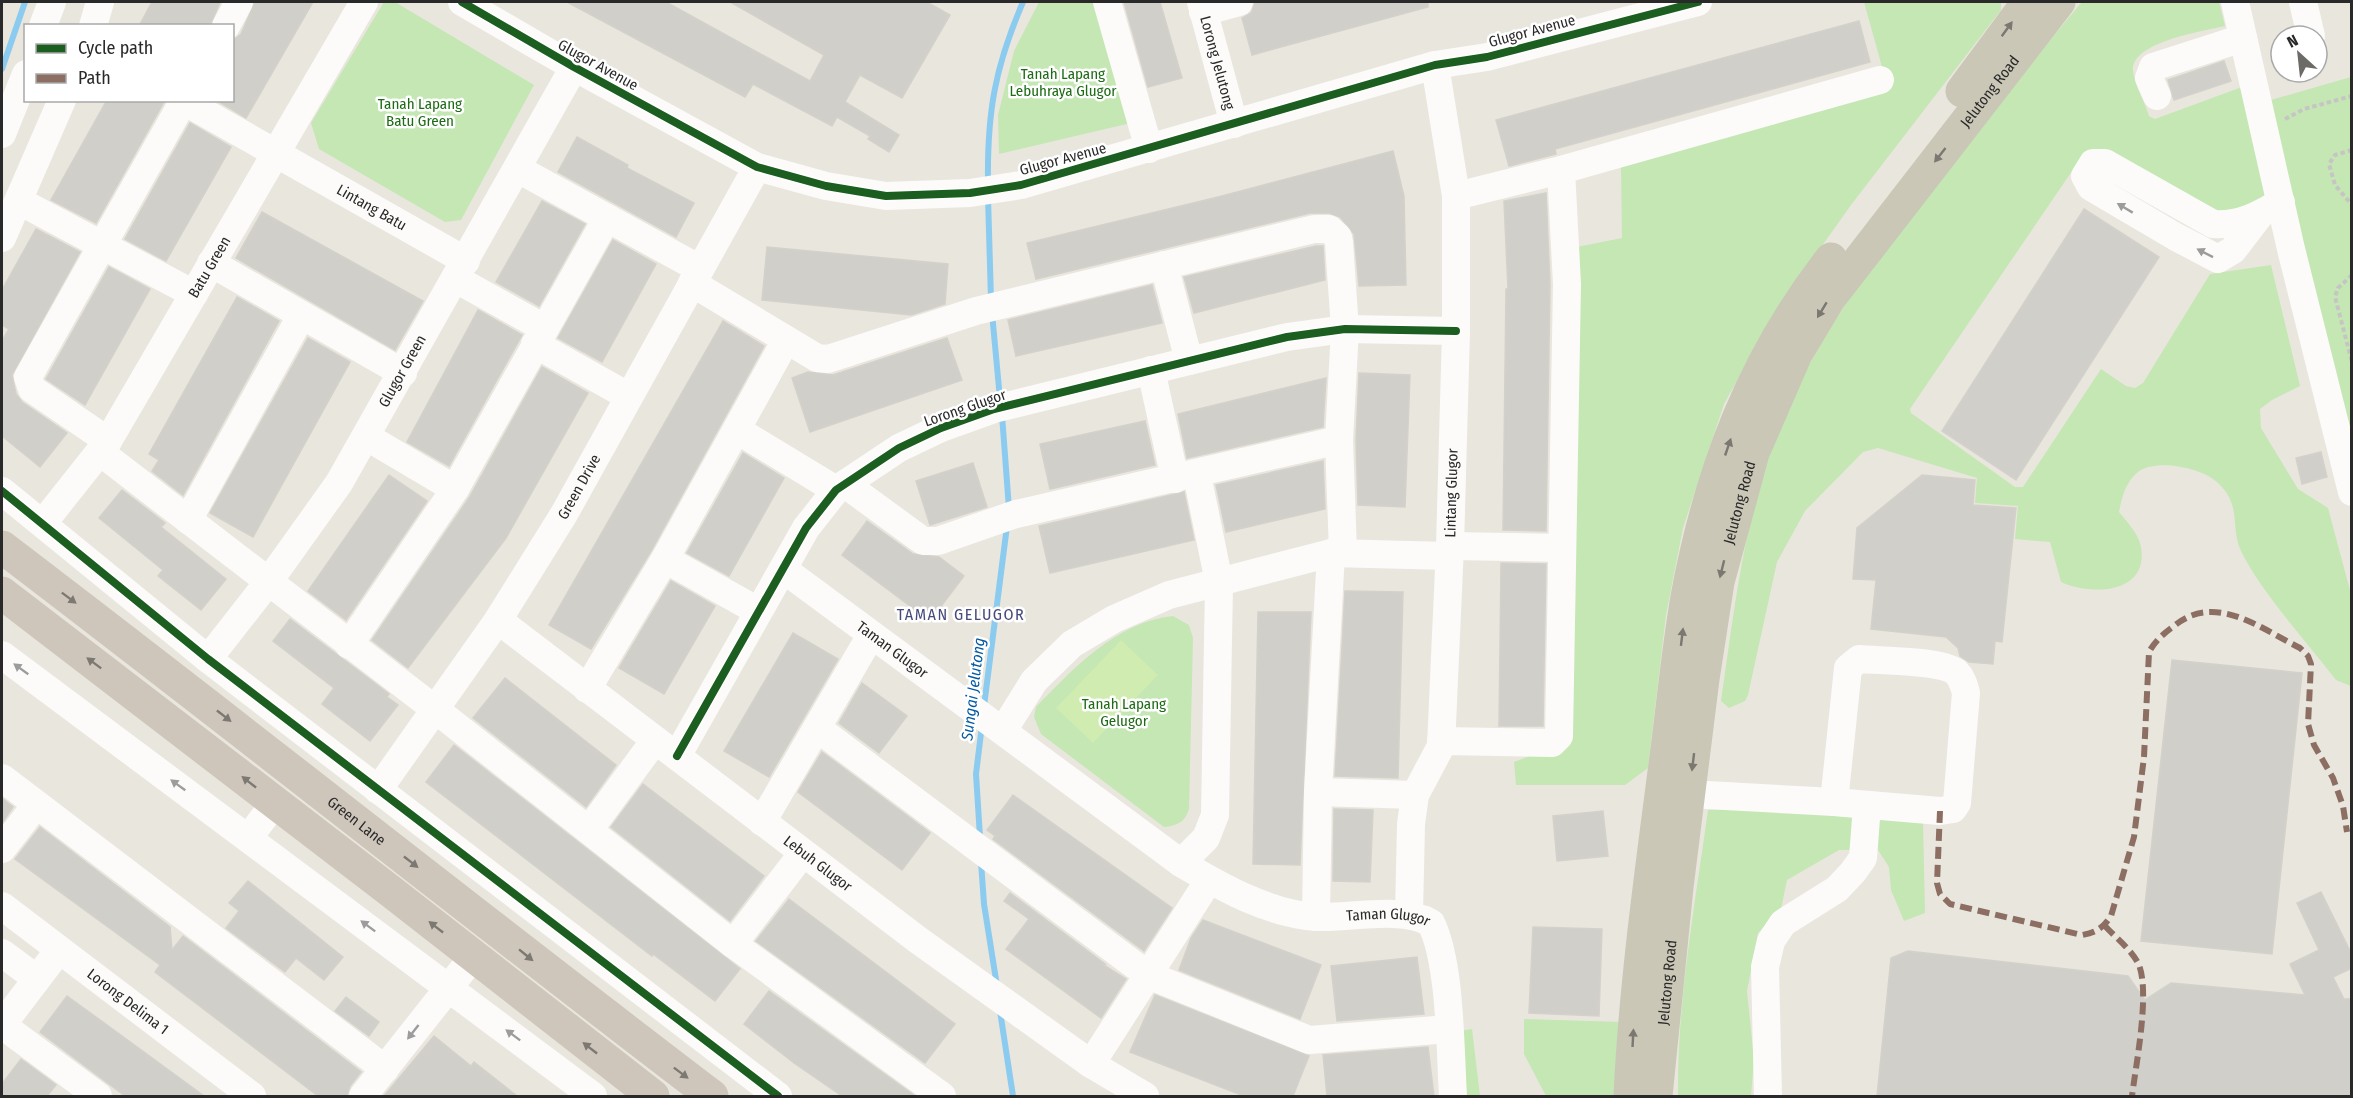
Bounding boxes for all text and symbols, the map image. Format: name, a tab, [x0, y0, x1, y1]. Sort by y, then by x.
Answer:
street label: Glugor Avenue	[1487, 11, 1577, 51]
street label: Lorong Jelutong	[1196, 14, 1239, 112]
one-way arrow	[2001, 21, 2013, 36]
legend	[24, 24, 234, 102]
north arrow	[2269, 24, 2329, 84]
text: N	[2284, 30, 2301, 52]
street label: Glugor Avenue	[555, 36, 641, 94]
text: Cycle path	[78, 37, 153, 59]
street label: Jelutong Road	[1956, 52, 2023, 131]
park label: Tanah Lapang Lebuhraya Glugor	[1009, 65, 1117, 100]
text: Path	[78, 67, 111, 89]
park label: Tanah Lapang Batu Green	[378, 95, 462, 130]
street label: Glugor Avenue	[1018, 139, 1108, 179]
one-way arrow	[1934, 147, 1947, 163]
street label: Lintang Batu	[334, 181, 410, 234]
one-way arrow	[2117, 202, 2133, 213]
street label: Batu Green	[185, 233, 234, 301]
one-way arrow	[2196, 248, 2213, 258]
one-way arrow	[1817, 302, 1828, 318]
street label: Glugor Green	[375, 332, 430, 410]
street label: Lorong Glugor	[922, 385, 1009, 430]
one-way arrow	[1723, 438, 1733, 456]
street label: Lintang Glugor	[1441, 447, 1462, 538]
street label: Green Drive	[554, 451, 604, 523]
street label: Jelutong Road	[1720, 459, 1759, 546]
one-way arrow	[1716, 560, 1726, 578]
one-way arrow	[61, 592, 77, 604]
district label: TAMAN GELUGOR	[897, 605, 1025, 624]
street label: Taman Glugor	[853, 618, 932, 683]
one-way arrow	[1678, 627, 1687, 646]
water label: Sungai Jelutong	[957, 637, 989, 742]
one-way arrow	[87, 658, 102, 670]
one-way arrow	[13, 663, 29, 675]
park label: Tanah Lapang Gelugor	[1082, 695, 1166, 730]
one-way arrow	[217, 710, 232, 722]
one-way arrow	[1688, 752, 1698, 771]
one-way arrow	[241, 776, 257, 789]
one-way arrow	[170, 779, 186, 791]
street label: Green Lane	[324, 793, 389, 849]
street label: Lebuh Glugor	[780, 832, 856, 896]
one-way arrow	[403, 856, 419, 869]
street label: Taman Glugor	[1346, 905, 1434, 931]
one-way arrow	[360, 921, 375, 933]
one-way arrow	[429, 922, 444, 934]
street label: Jelutong Road	[1654, 939, 1681, 1026]
one-way arrow	[518, 949, 534, 962]
street label: Lorong Delima 1	[83, 965, 172, 1038]
one-way arrow	[407, 1024, 419, 1040]
one-way arrow	[1628, 1029, 1637, 1048]
one-way arrow	[506, 1030, 521, 1042]
one-way arrow	[582, 1041, 598, 1054]
one-way arrow	[674, 1067, 689, 1079]

